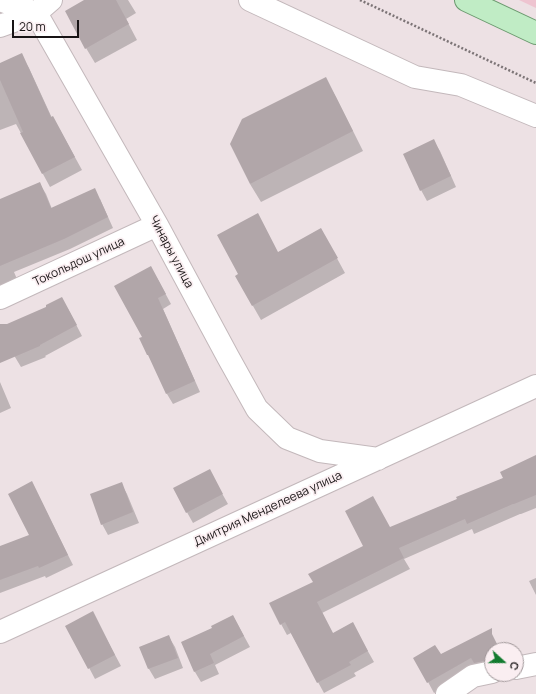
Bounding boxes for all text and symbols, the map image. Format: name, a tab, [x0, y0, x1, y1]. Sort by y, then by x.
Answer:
scale bar	[14, 12, 81, 38]
text: 20 m	[19, 18, 46, 35]
street label: Чинары улица	[146, 213, 196, 291]
street label: Токольдош улица	[31, 235, 127, 289]
street label: Дмитрия Менделеева улица	[192, 468, 344, 550]
north arrow	[484, 642, 524, 682]
text: С	[506, 660, 523, 673]

